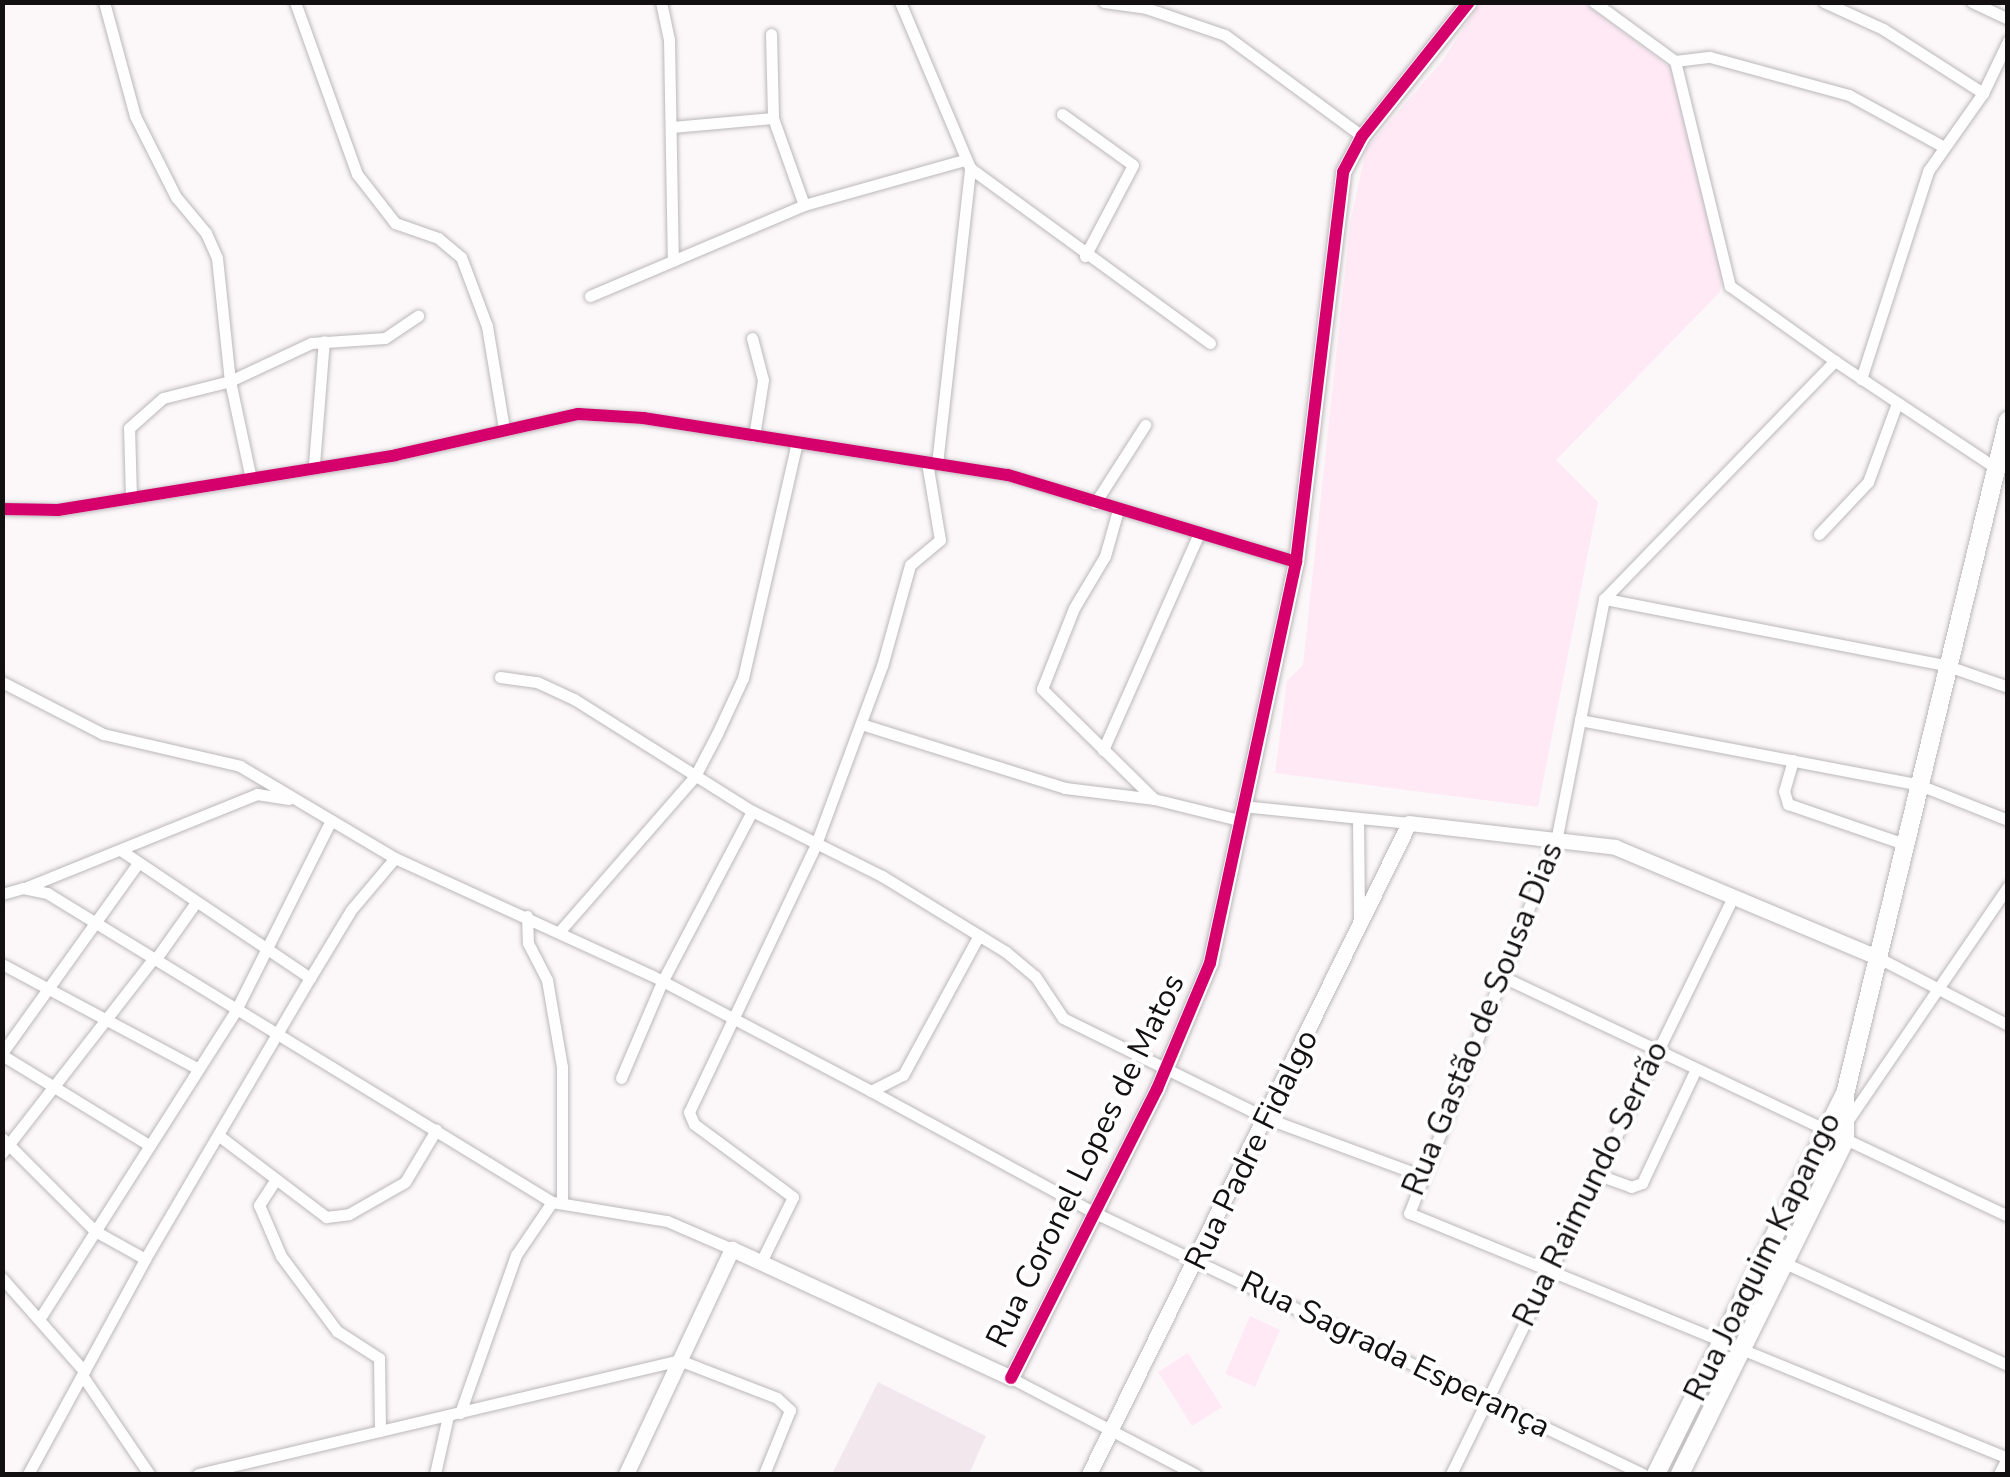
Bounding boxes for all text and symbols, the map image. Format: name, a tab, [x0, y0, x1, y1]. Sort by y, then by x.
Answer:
street label: Rua Gastão de Sousa Dias	[1394, 837, 1572, 1201]
street label: Rua Coronel Lopes de Matos	[979, 968, 1193, 1354]
street label: Rua Padre Fidalgo	[1177, 1024, 1327, 1276]
street label: Rua Raimundo Serrão	[1505, 1035, 1677, 1333]
street label: Rua Joaquim Kapango	[1676, 1106, 1850, 1408]
street label: Rua Sagrada Esperança	[1234, 1263, 1556, 1447]

